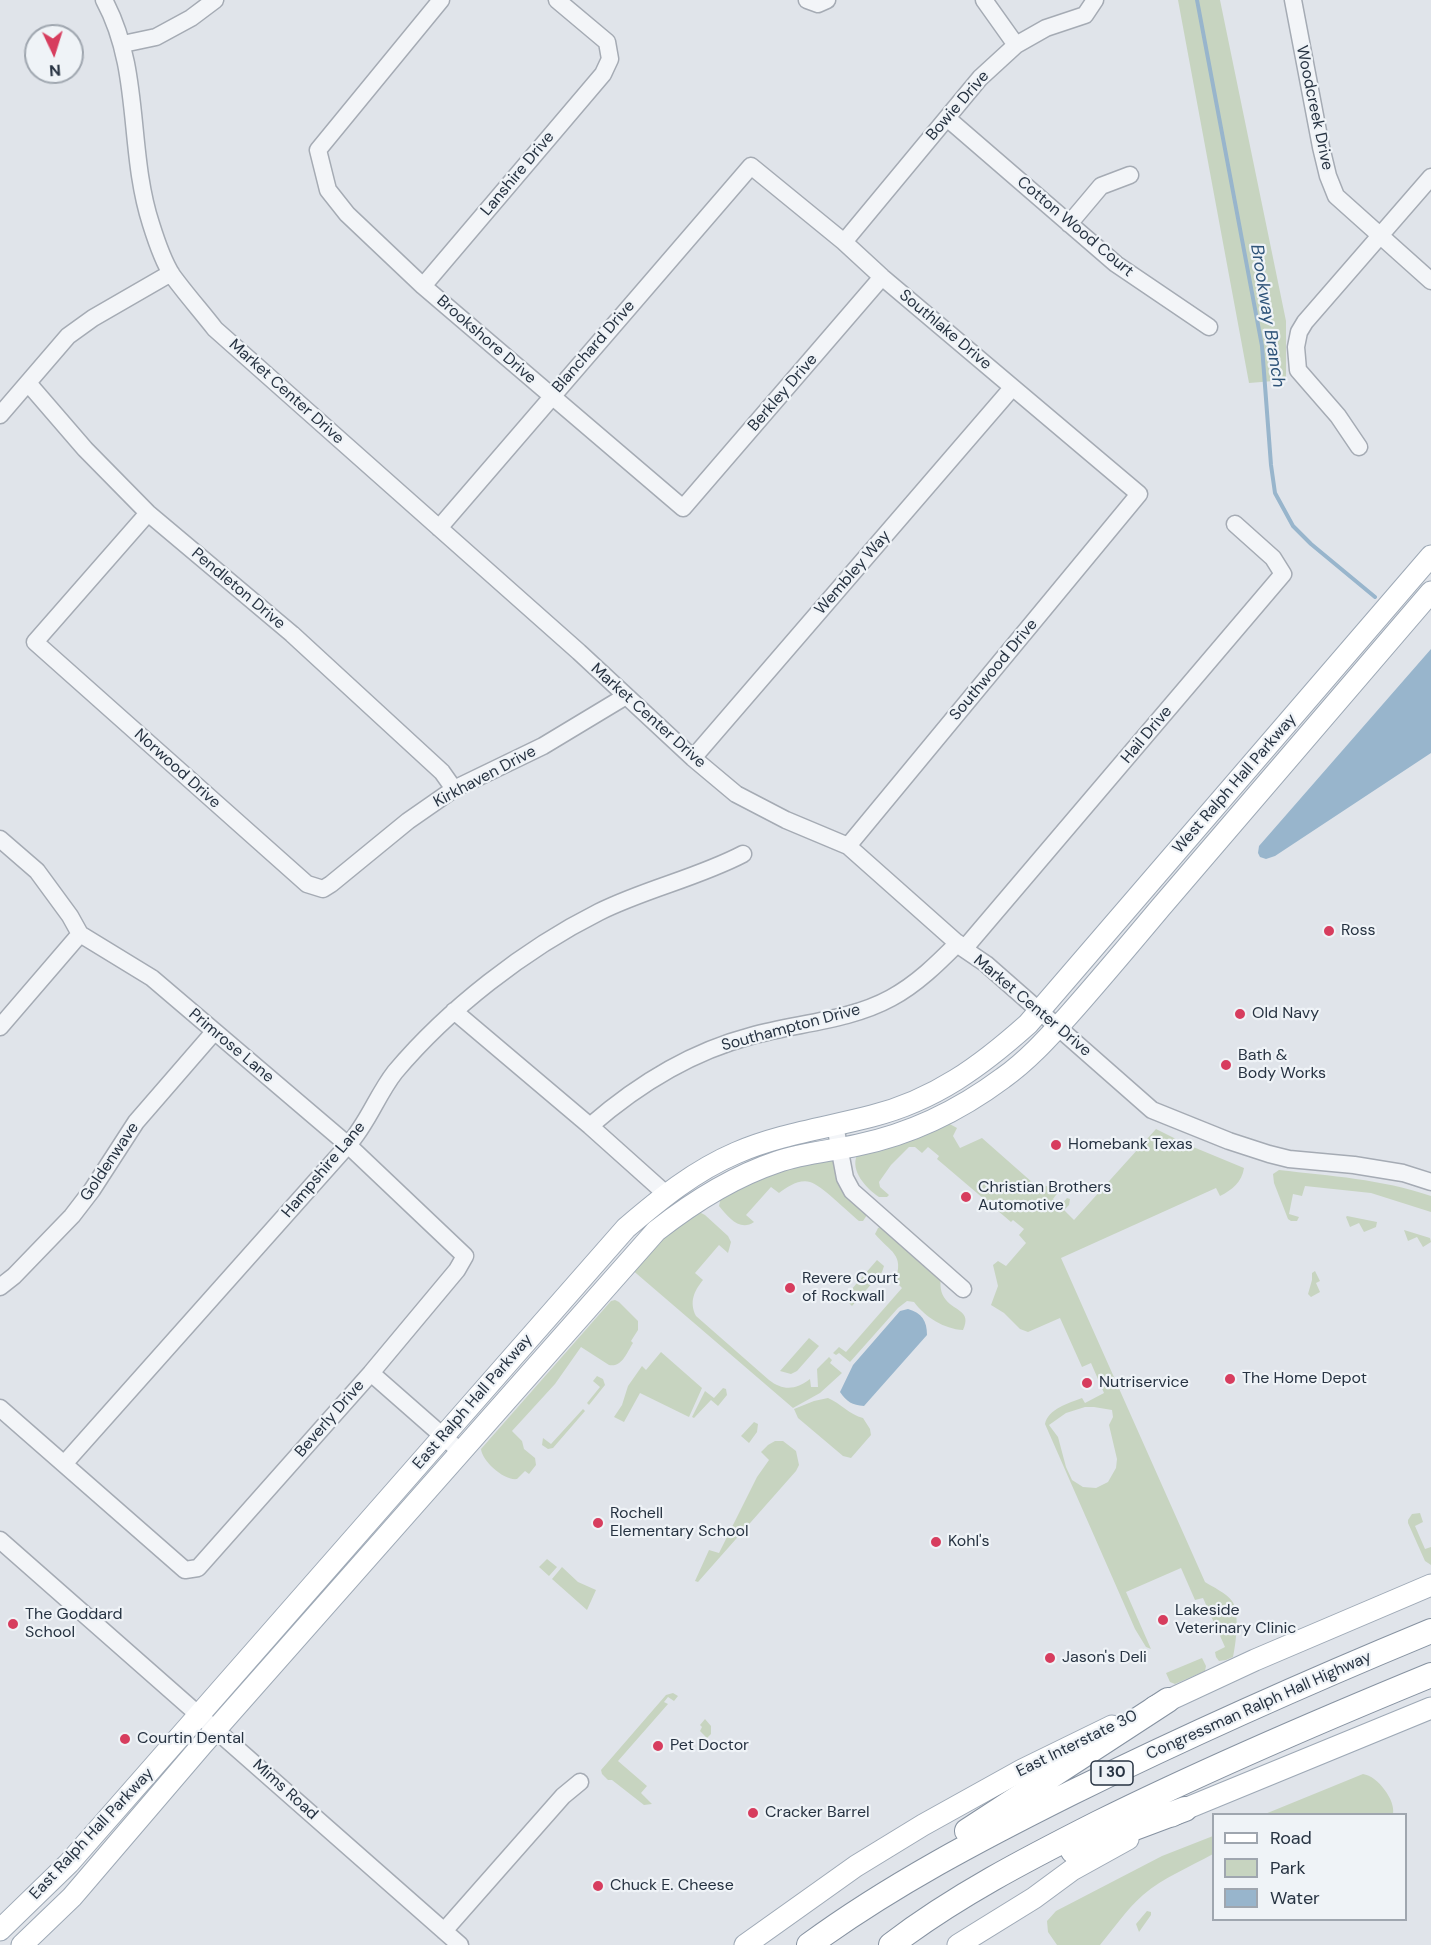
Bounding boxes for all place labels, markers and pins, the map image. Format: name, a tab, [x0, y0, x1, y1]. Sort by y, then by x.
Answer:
place label: Ross	[1341, 921, 1376, 941]
marker: Ross	[1322, 924, 1336, 938]
place label: Old Navy	[1252, 1004, 1319, 1024]
marker: Old Navy	[1233, 1007, 1247, 1021]
place label: Bath & Body Works	[1238, 1046, 1326, 1084]
marker: Bath & Body Works	[1219, 1058, 1233, 1072]
place label: Homebank Texas	[1068, 1135, 1193, 1155]
marker: Homebank Texas	[1049, 1138, 1063, 1152]
place label: Christian Brothers Automotive	[978, 1178, 1111, 1216]
marker: Christian Brothers Automotive	[959, 1190, 973, 1204]
place label: Revere Court of Rockwall	[802, 1269, 898, 1307]
marker: Revere Court of Rockwall	[783, 1281, 797, 1295]
place label: The Home Depot	[1242, 1369, 1367, 1389]
marker: The Home Depot	[1223, 1372, 1237, 1386]
place label: Nutriservice	[1099, 1373, 1189, 1393]
marker: Nutriservice	[1080, 1376, 1094, 1390]
place label: Rochell Elementary School	[610, 1504, 748, 1542]
marker: Rochell Elementary School	[591, 1516, 605, 1530]
place label: Kohl's	[948, 1532, 990, 1552]
marker: Kohl's	[929, 1535, 943, 1549]
place label: Lakeside Veterinary Clinic	[1175, 1601, 1296, 1639]
place label: The Goddard School	[25, 1605, 123, 1643]
marker: Lakeside Veterinary Clinic	[1156, 1613, 1170, 1627]
marker: The Goddard School	[6, 1617, 20, 1631]
place label: Jason's Deli	[1062, 1648, 1147, 1668]
marker: Jason's Deli	[1043, 1651, 1057, 1665]
place label: Courtin Dental	[137, 1729, 244, 1749]
marker: Courtin Dental	[118, 1732, 132, 1746]
place label: Pet Doctor	[670, 1736, 749, 1756]
marker: Pet Doctor	[651, 1739, 665, 1753]
place label: Cracker Barrel	[765, 1803, 870, 1823]
marker: Cracker Barrel	[746, 1806, 760, 1820]
place label: Chuck E. Cheese	[610, 1876, 734, 1896]
marker: Chuck E. Cheese	[591, 1879, 605, 1893]

